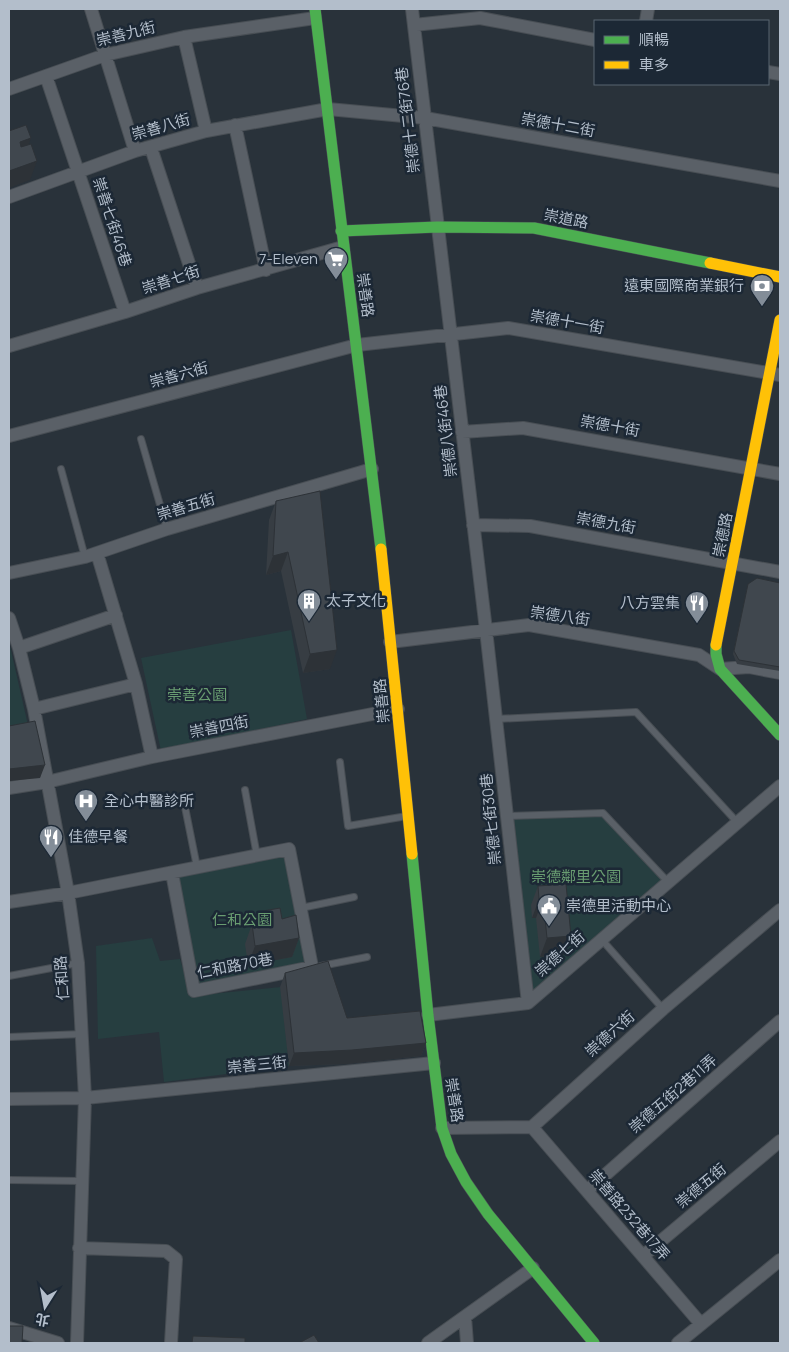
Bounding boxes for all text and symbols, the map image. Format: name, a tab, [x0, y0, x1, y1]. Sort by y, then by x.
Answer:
street label: 崇善九街	[94, 16, 158, 51]
legend	[594, 20, 769, 85]
text: 順暢	[639, 29, 669, 50]
text: 車多	[639, 54, 669, 75]
street label: 崇德十二街76巷	[391, 66, 424, 174]
street label: 崇善八街	[129, 108, 193, 145]
street label: 崇德十二街	[519, 108, 597, 141]
street label: 崇善七街46巷	[88, 174, 137, 269]
street label: 崇道路	[542, 204, 590, 233]
supermarket icon: 7-Eleven	[323, 246, 349, 280]
place label: 7-Eleven	[259, 248, 318, 269]
street label: 崇善七街	[139, 260, 203, 299]
street label: 崇善路	[352, 271, 379, 319]
bank icon: 遠東國際商業銀行	[749, 273, 775, 307]
place label: 遠東國際商業銀行	[624, 275, 744, 296]
street label: 崇德十一街	[528, 305, 606, 338]
street label: 崇善六街	[147, 357, 211, 392]
street label: 崇德八街46巷	[429, 384, 462, 479]
street label: 崇德十街	[579, 410, 641, 441]
street label: 崇善五街	[154, 488, 218, 525]
street label: 崇德九街	[575, 507, 637, 538]
street label: 崇德路	[708, 511, 737, 559]
building icon: 太子文化	[296, 588, 322, 622]
place label: 太子文化	[326, 590, 386, 611]
restaurant icon: 八方雲集	[684, 590, 710, 624]
place label: 八方雲集	[620, 592, 680, 613]
street label: 崇德八街	[529, 601, 591, 630]
street label: 崇善路	[369, 678, 394, 725]
park label: 崇善公園	[167, 684, 227, 705]
street label: 崇善四街	[187, 710, 250, 743]
street label: 崇德七街30巷	[475, 772, 506, 866]
hospital icon: 全心中醫診所	[73, 788, 99, 822]
place label: 全心中醫診所	[104, 790, 194, 811]
restaurant icon: 佳德早餐	[38, 824, 64, 858]
place label: 佳德早餐	[68, 826, 128, 847]
park label: 崇德鄰里公園	[531, 866, 621, 887]
public building icon: 崇德里活動中心	[536, 893, 562, 927]
place label: 崇德里活動中心	[566, 895, 671, 916]
park label: 仁和公園	[212, 909, 272, 930]
street label: 崇德七街	[530, 926, 589, 981]
street label: 仁和路70巷	[195, 948, 275, 983]
street label: 仁和路	[49, 955, 74, 1001]
street label: 崇德六街	[580, 1006, 639, 1062]
street label: 崇德五街2巷11弄	[624, 1050, 721, 1138]
street label: 崇善三街	[226, 1051, 288, 1078]
street label: 崇善路	[441, 1076, 468, 1124]
street label: 崇德五街	[671, 1158, 730, 1213]
street label: 崇善路232巷17弄	[584, 1165, 675, 1264]
north arrow	[20, 1282, 70, 1332]
text: 北	[34, 1310, 51, 1331]

